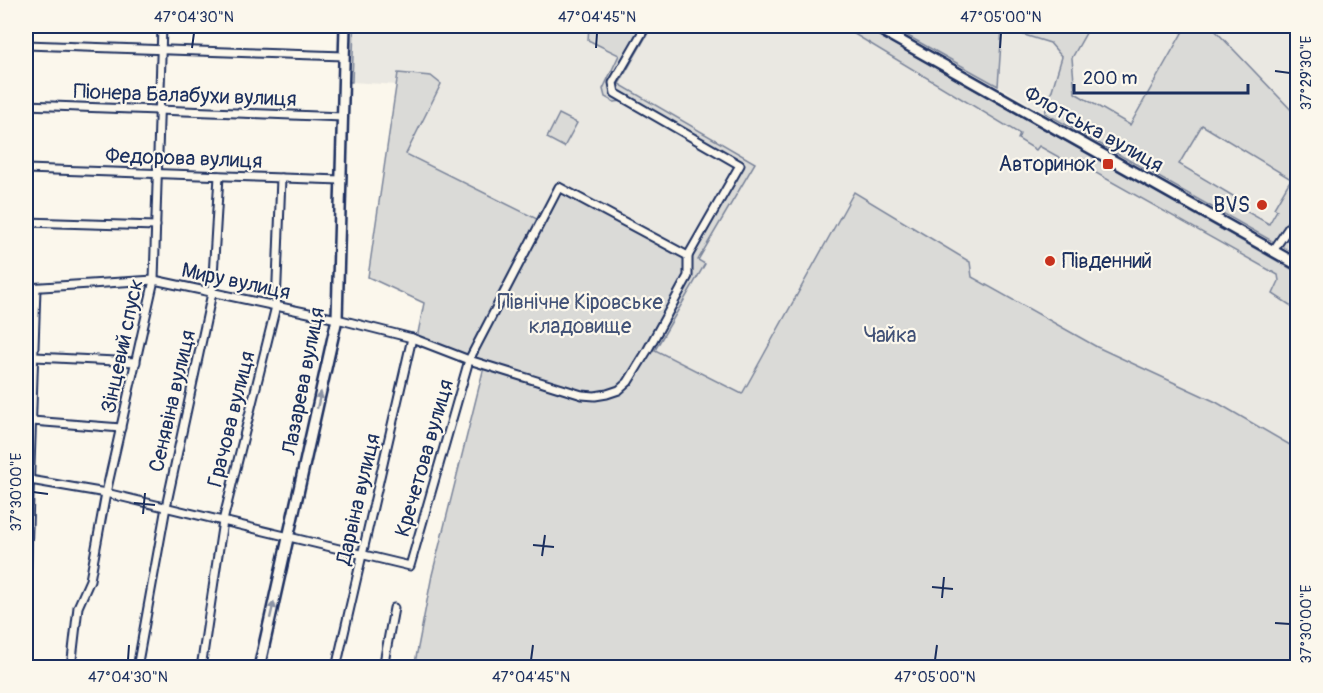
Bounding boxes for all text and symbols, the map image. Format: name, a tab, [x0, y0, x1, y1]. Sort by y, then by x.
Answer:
text: 47°04'30"N	[154, 8, 234, 27]
text: 47°04'45"N	[558, 8, 636, 27]
text: 47°05'00"N	[960, 8, 1042, 27]
text: 37°29'30"E	[1297, 36, 1316, 110]
scale bar	[1074, 57, 1248, 95]
text: 200 m	[1083, 67, 1138, 90]
street label: Піонера Балабухи вулиця	[73, 78, 297, 113]
street label: Флотська вулиця	[1019, 80, 1168, 179]
street label: Федорова вулиця	[105, 142, 263, 175]
place label: Авторинок	[998, 151, 1096, 178]
marker: Авторинок	[1101, 157, 1115, 171]
place label: BVS	[1213, 192, 1250, 219]
marker: BVS	[1255, 198, 1269, 212]
place label: Південний	[1062, 248, 1152, 275]
marker: Південний	[1043, 254, 1057, 268]
street label: Миру вулиця	[179, 257, 293, 306]
street label: Зінцевий спуск	[95, 276, 150, 416]
park label: Північне Кіровське кладовище	[497, 289, 664, 340]
street label: Лазарева вулиця	[276, 305, 331, 458]
park label: Чайка	[863, 322, 917, 349]
street label: Сенявіна вулиця	[143, 327, 202, 475]
street label: Грачова вулиця	[202, 348, 261, 490]
street label: Кречетова вулиця	[389, 376, 460, 540]
one-way arrow	[315, 390, 324, 409]
street label: Дарвіна вулиця	[330, 431, 387, 568]
text: 37°30'00"E	[7, 452, 26, 531]
text: 37°30'00"E	[1297, 584, 1316, 663]
one-way arrow	[267, 601, 277, 620]
text: 47°04'30"N	[88, 668, 168, 687]
text: 47°04'45"N	[492, 668, 570, 687]
text: 47°05'00"N	[894, 668, 976, 687]

